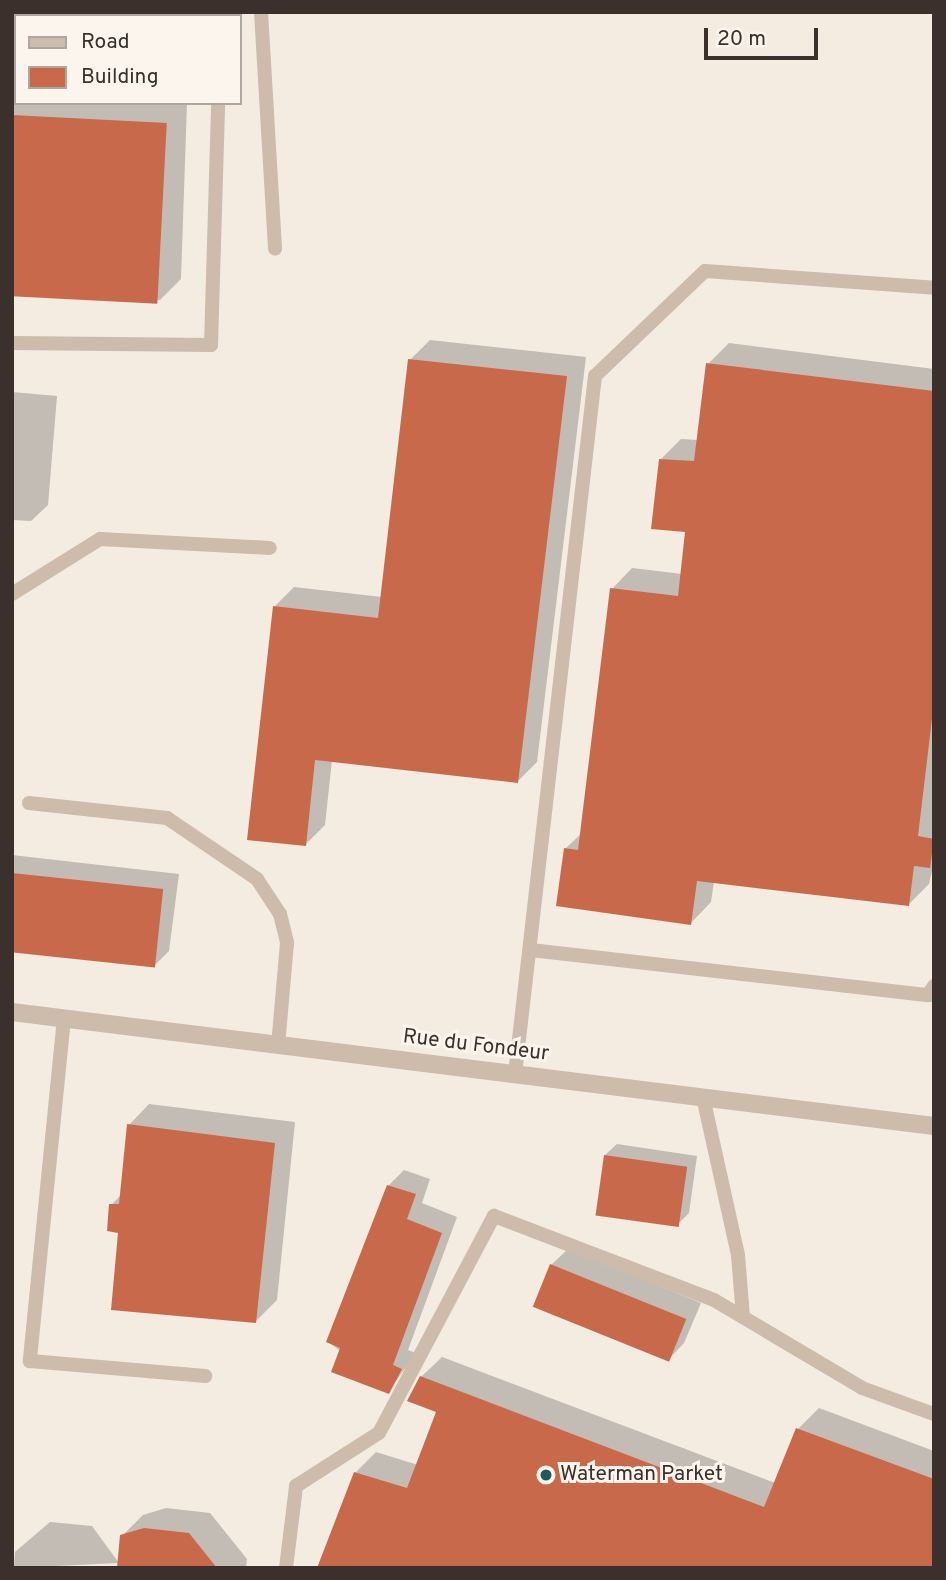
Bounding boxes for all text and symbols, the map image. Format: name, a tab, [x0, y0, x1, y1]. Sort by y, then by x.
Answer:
legend	[14, 14, 242, 105]
scale bar	[708, 14, 822, 58]
text: 20 m	[717, 26, 766, 53]
text: Road	[81, 29, 130, 56]
text: Building	[81, 64, 159, 91]
street label: Rue du Fondeur	[401, 1025, 551, 1067]
place label: Waterman Parket	[560, 1462, 723, 1488]
marker: Waterman Parket	[538, 1467, 554, 1483]

